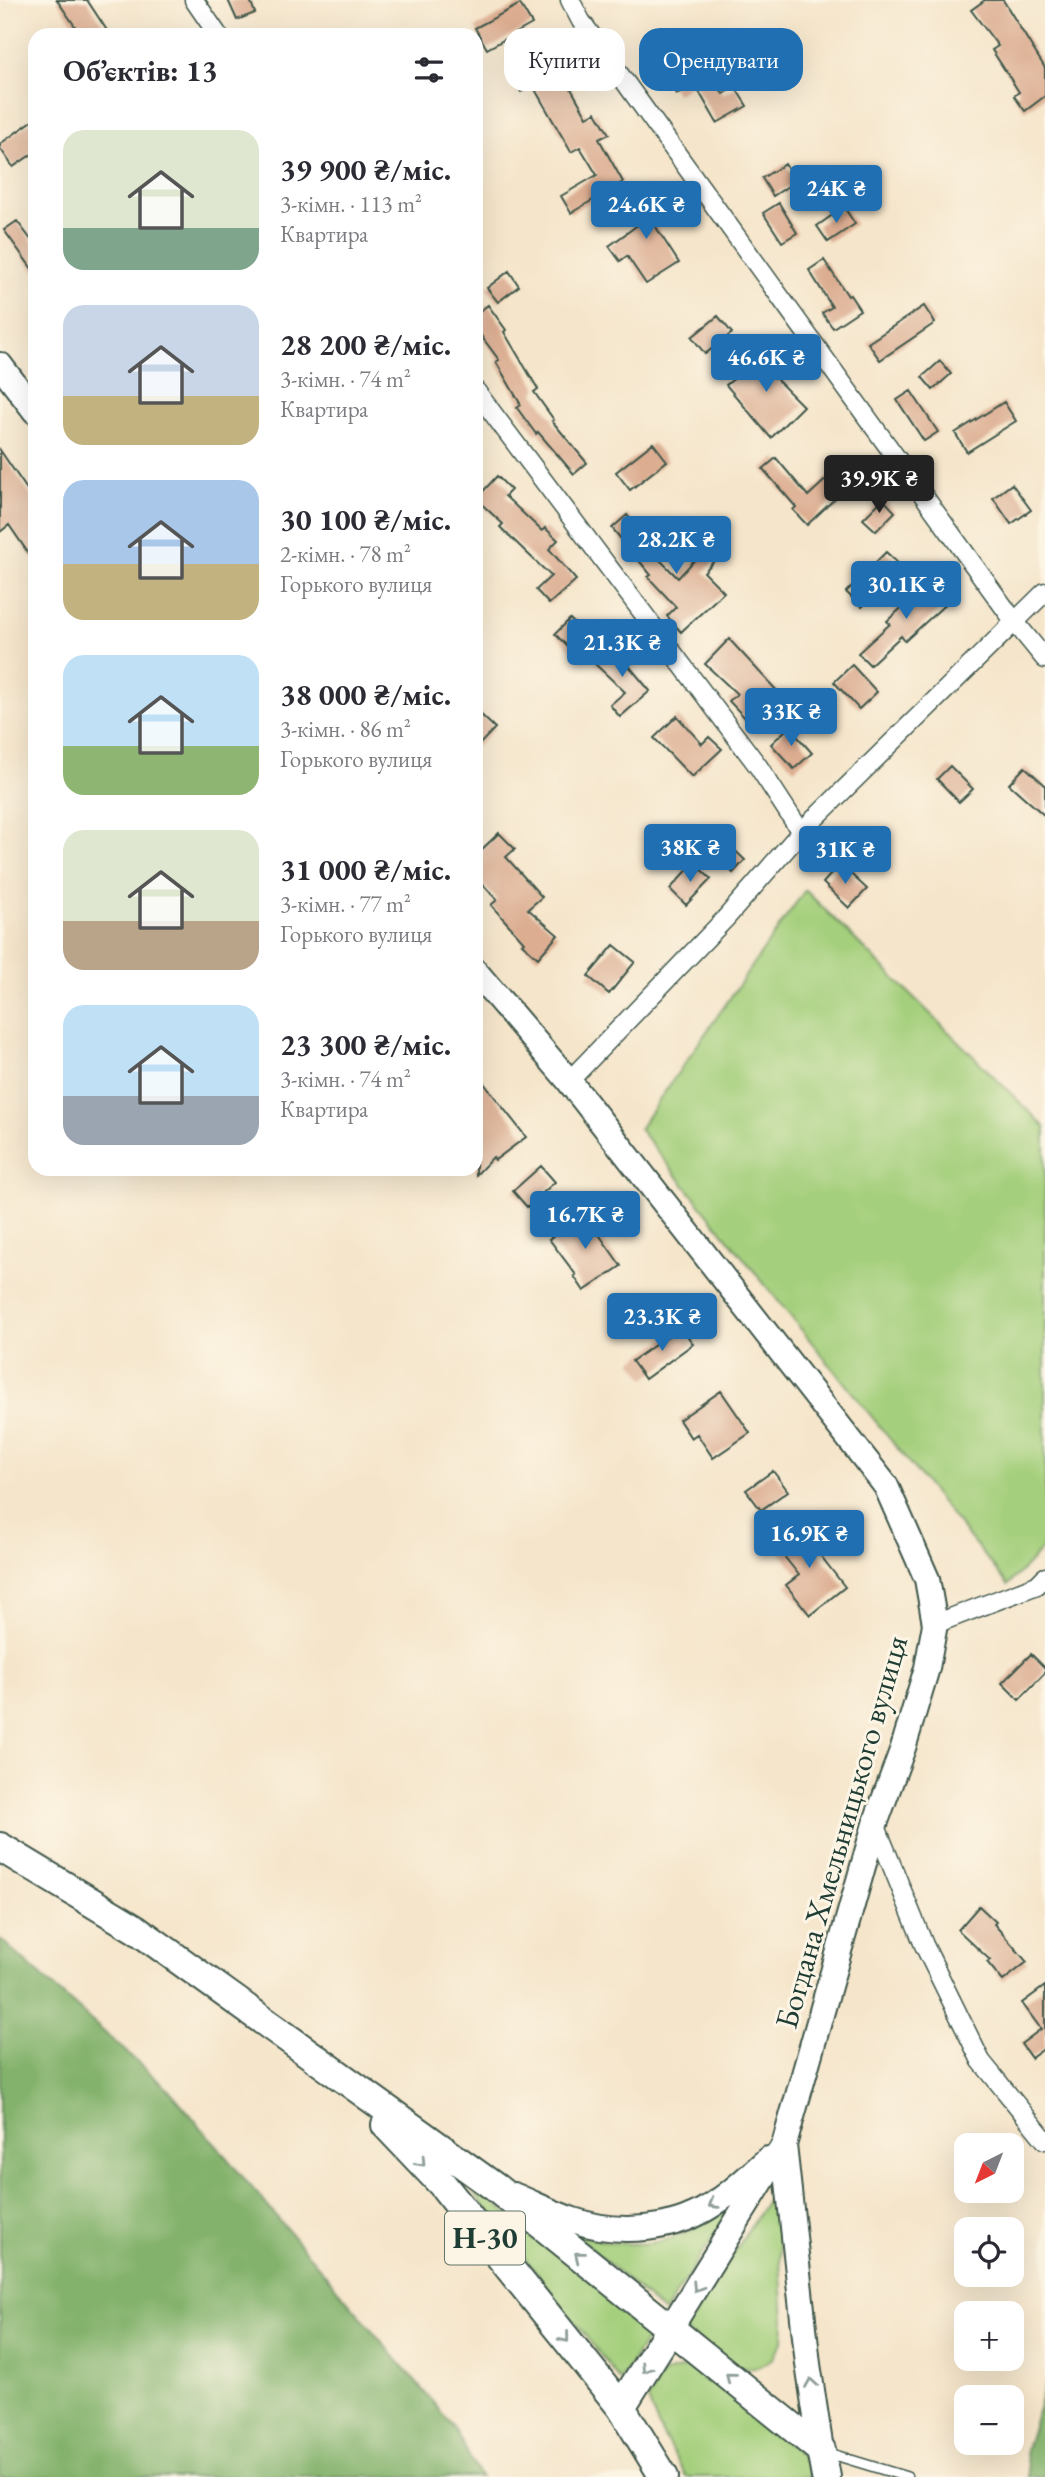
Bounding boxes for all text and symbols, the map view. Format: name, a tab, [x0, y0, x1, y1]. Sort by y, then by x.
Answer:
chip: Купити	[504, 28, 625, 91]
chip: Орендувати	[639, 28, 803, 91]
text: Об’єктів: 13	[63, 51, 218, 90]
icon: filters	[410, 51, 448, 89]
text: 39 900 ₴/міс.	[280, 150, 451, 189]
icon: home	[119, 158, 203, 242]
pin: 24K ₴	[787, 166, 885, 225]
text: 24K ₴	[806, 173, 866, 203]
pin: 24.6K ₴	[581, 182, 711, 241]
text: 3-кімн. · 113 m²	[280, 189, 422, 219]
text: 24.6K ₴	[607, 189, 685, 219]
text: Квартира	[280, 219, 368, 249]
text: 28 200 ₴/міс.	[280, 325, 451, 364]
icon: home	[119, 333, 203, 417]
pin: 46.6K ₴	[701, 334, 831, 394]
text: 46.6K ₴	[727, 342, 805, 372]
text: 3-кімн. · 74 m²	[280, 364, 411, 394]
text: Квартира	[280, 394, 368, 424]
pin: 39.9K ₴	[814, 456, 944, 515]
text: 39.9K ₴	[840, 463, 918, 493]
text: 30 100 ₴/міс.	[280, 500, 451, 539]
icon: home	[119, 508, 203, 592]
pin: 28.2K ₴	[611, 516, 741, 576]
text: 28.2K ₴	[637, 524, 715, 554]
text: 2-кімн. · 78 m²	[280, 539, 411, 569]
pin: 30.1K ₴	[841, 562, 971, 621]
text: Горького вулиця	[280, 569, 432, 599]
text: 30.1K ₴	[867, 569, 945, 599]
pin: 21.3K ₴	[557, 620, 687, 679]
text: 21.3K ₴	[583, 627, 661, 657]
text: 38 000 ₴/міс.	[280, 675, 451, 714]
icon: home	[119, 683, 203, 767]
pin: 33K ₴	[742, 688, 840, 748]
text: 33K ₴	[761, 696, 821, 726]
text: 3-кімн. · 86 m²	[280, 714, 411, 744]
text: Горького вулиця	[280, 744, 432, 774]
pin: 38K ₴	[641, 824, 739, 884]
pin: 31K ₴	[796, 826, 894, 886]
text: 38K ₴	[660, 832, 720, 862]
text: 31K ₴	[815, 834, 875, 864]
text: 31 000 ₴/міс.	[280, 850, 451, 889]
icon: home	[119, 858, 203, 942]
text: 3-кімн. · 77 m²	[280, 889, 411, 919]
text: Горького вулиця	[280, 919, 432, 949]
text: 23 300 ₴/міс.	[280, 1025, 451, 1064]
icon: home	[119, 1033, 203, 1117]
text: 3-кімн. · 74 m²	[280, 1064, 411, 1094]
text: Квартира	[280, 1094, 368, 1124]
pin: 16.7K ₴	[520, 1192, 650, 1251]
text: 16.7K ₴	[546, 1199, 624, 1229]
pin: 23.3K ₴	[597, 1294, 727, 1353]
text: 23.3K ₴	[623, 1301, 701, 1331]
pin: 16.9K ₴	[744, 1510, 874, 1570]
text: 16.9K ₴	[770, 1518, 848, 1548]
street label: Богдана Хмельницького вулиця	[765, 1630, 917, 2034]
north arrow	[954, 2133, 1024, 2203]
map controls	[954, 2133, 1024, 2455]
one-way arrow	[412, 2154, 425, 2167]
one-way arrow	[707, 2195, 720, 2208]
road number: Н-30	[445, 2212, 525, 2264]
button: locate	[954, 2217, 1024, 2287]
one-way arrow	[575, 2251, 587, 2264]
one-way arrow	[692, 2279, 705, 2292]
button: +	[954, 2301, 1024, 2371]
one-way arrow	[557, 2329, 569, 2342]
one-way arrow	[641, 2361, 654, 2374]
one-way arrow	[725, 2373, 738, 2385]
one-way arrow	[804, 2377, 819, 2389]
button: −	[954, 2385, 1024, 2455]

